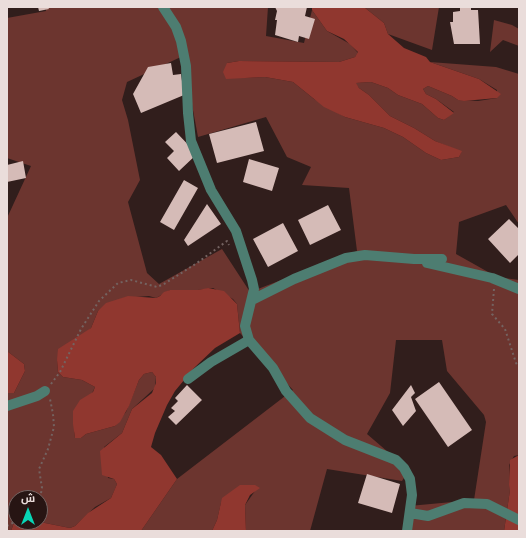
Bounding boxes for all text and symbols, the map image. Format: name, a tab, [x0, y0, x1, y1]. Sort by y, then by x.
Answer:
north arrow	[8, 490, 48, 530]
text: ش	[21, 492, 35, 505]

